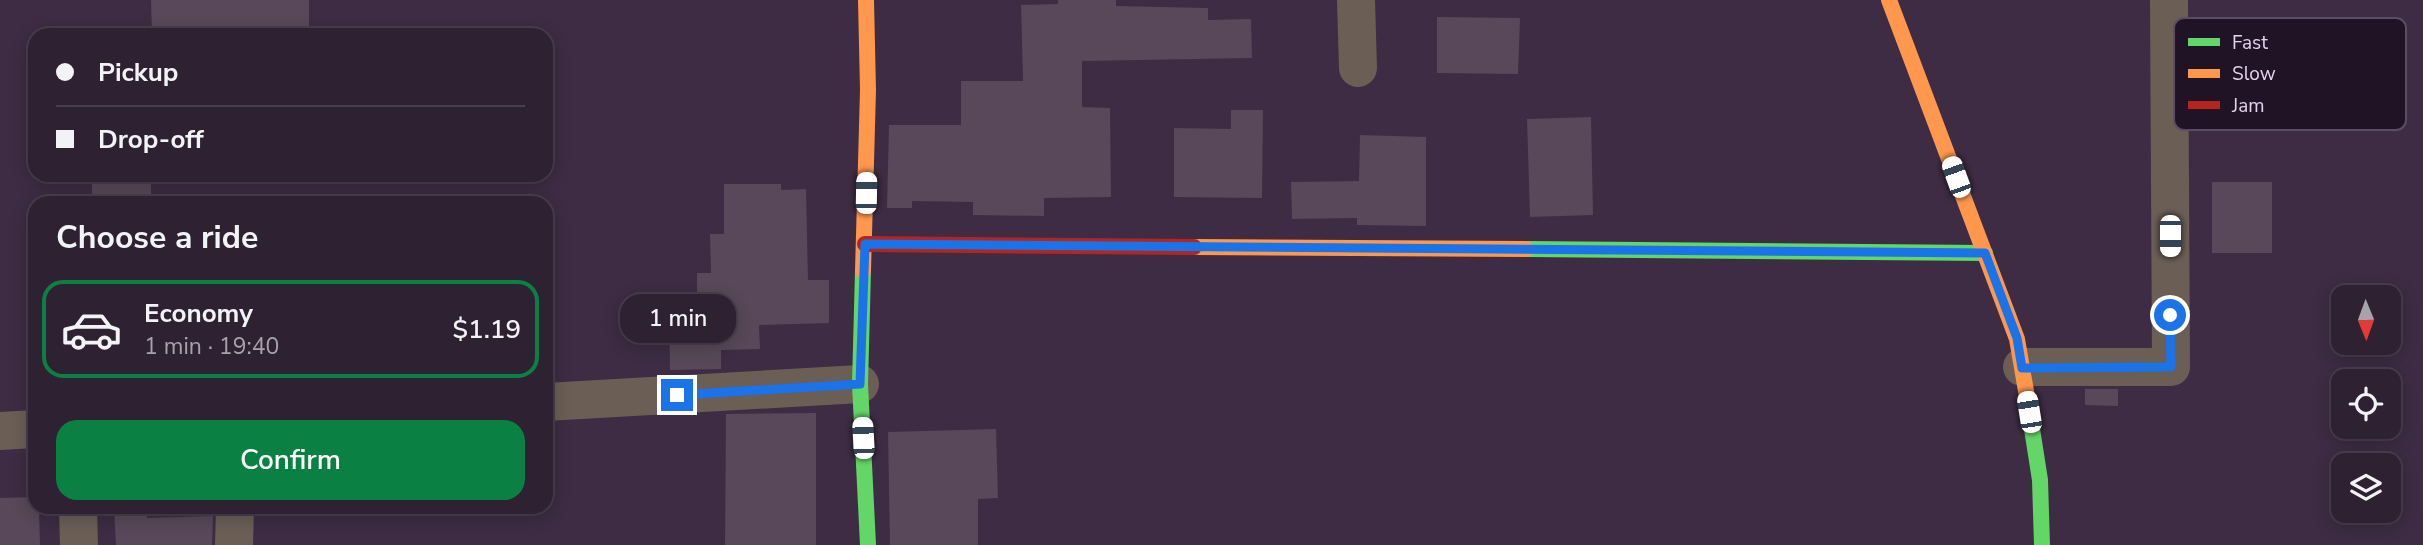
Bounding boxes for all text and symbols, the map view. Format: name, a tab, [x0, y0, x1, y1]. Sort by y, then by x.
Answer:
legend	[2174, 18, 2406, 130]
text: Fast	[2232, 30, 2268, 56]
text: Pickup	[98, 55, 178, 90]
text: Slow	[2232, 61, 2276, 87]
text: Jam	[2231, 93, 2265, 119]
text: Drop-off	[98, 122, 204, 157]
car	[1939, 154, 1974, 200]
car	[856, 172, 877, 214]
car	[2160, 215, 2181, 257]
text: Choose a ride	[56, 216, 258, 259]
north arrow	[2331, 285, 2401, 355]
map controls	[2331, 285, 2401, 523]
callout: 1 min	[619, 294, 735, 342]
text: Economy	[144, 296, 253, 331]
icon: car	[60, 298, 123, 361]
route start	[2154, 299, 2186, 331]
text: 1 min	[649, 303, 707, 334]
text: $1.19	[452, 312, 521, 347]
text: 1 min · 19:40	[144, 331, 279, 362]
button: locate	[2331, 369, 2401, 439]
route end	[661, 379, 693, 411]
car	[2016, 390, 2043, 434]
car	[852, 416, 875, 460]
button: Confirm	[56, 420, 525, 500]
button: layers	[2331, 453, 2401, 523]

